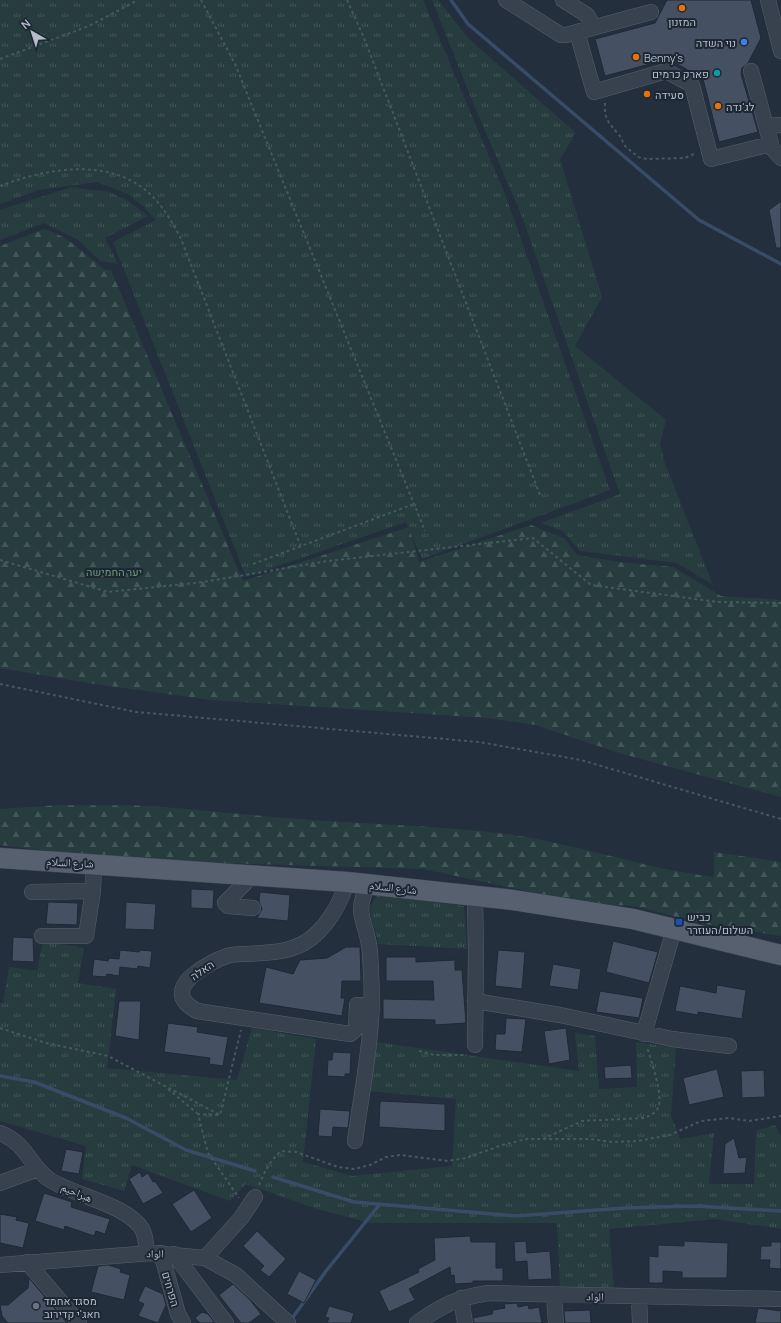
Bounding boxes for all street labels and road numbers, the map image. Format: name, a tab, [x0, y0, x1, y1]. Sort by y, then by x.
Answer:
street label: شارع السلام	[46, 853, 94, 871]
street label: شارع السلام	[369, 877, 417, 897]
street label: האלה	[187, 956, 217, 984]
street label: هبراحيم	[59, 1179, 95, 1206]
street label: الواد	[146, 1245, 164, 1261]
street label: הפרחים	[159, 1270, 183, 1308]
street label: الواد	[586, 1288, 604, 1304]

